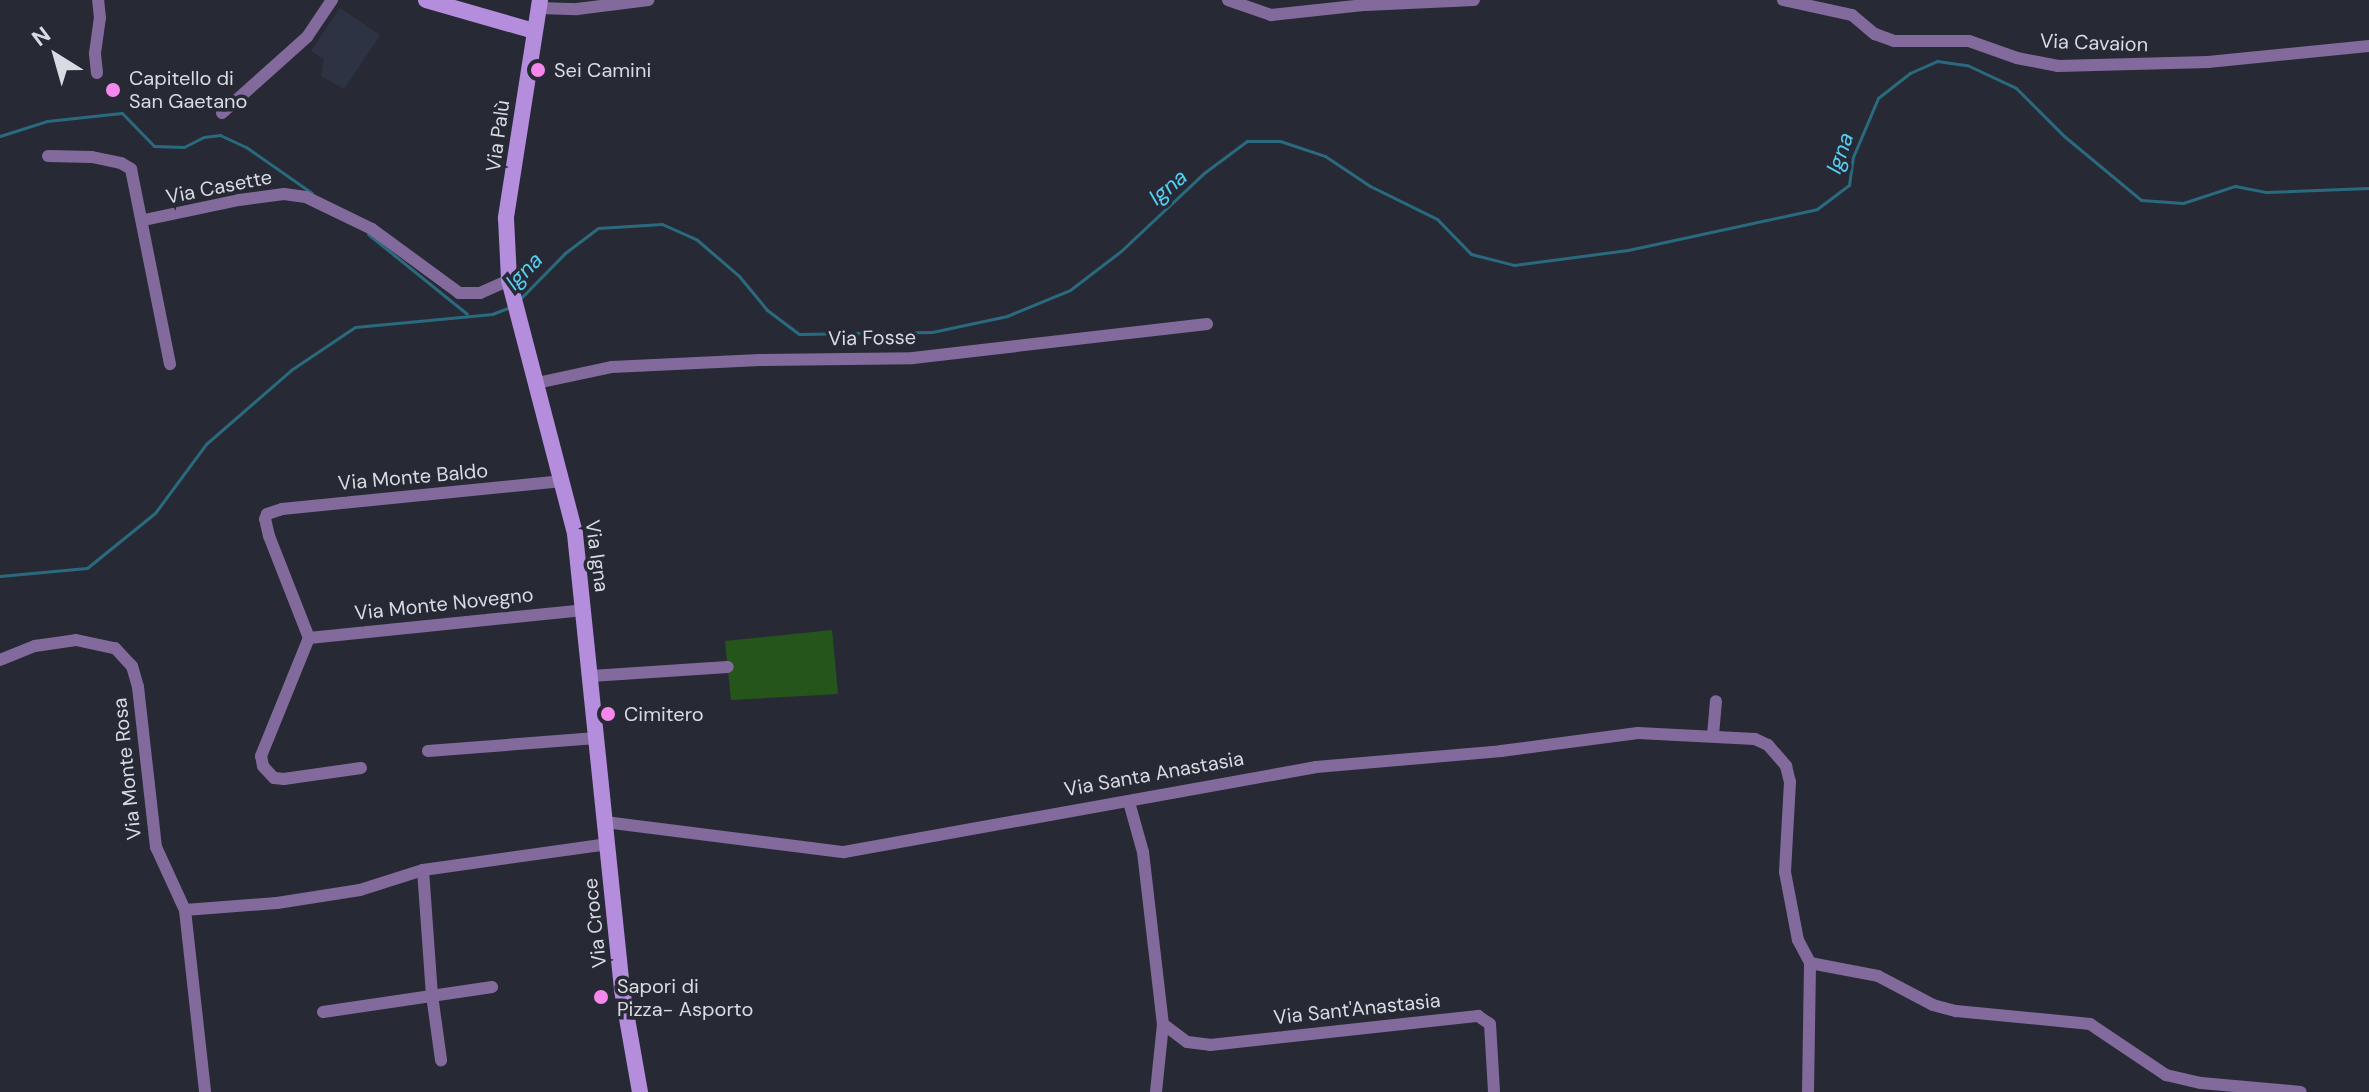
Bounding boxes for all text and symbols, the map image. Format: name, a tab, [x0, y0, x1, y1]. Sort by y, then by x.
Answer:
north arrow	[16, 16, 96, 96]
text: N	[26, 20, 56, 53]
street label: Via Cavaion	[2039, 29, 2149, 57]
place label: Sei Camini	[554, 58, 651, 82]
marker: Sei Camini	[529, 61, 547, 79]
place label: Capitello di San Gaetano	[129, 66, 247, 113]
marker: Capitello di San Gaetano	[104, 81, 122, 99]
street label: Via Palù	[481, 99, 515, 173]
water label: Igna	[1821, 129, 1859, 177]
water label: Igna	[1143, 163, 1193, 211]
street label: Via Casette	[164, 165, 274, 209]
water label: Igna	[500, 247, 548, 295]
street label: Via Fosse	[828, 325, 916, 351]
street label: Via Monte Baldo	[337, 458, 489, 496]
street label: Via Igna	[580, 518, 614, 594]
street label: Via Monte Novegno	[353, 583, 535, 625]
street label: Via Monte Rosa	[108, 697, 146, 841]
place label: Cimitero	[624, 702, 704, 726]
marker: Cimitero	[599, 705, 617, 723]
street label: Via Santa Anastasia	[1062, 746, 1246, 802]
street label: Via Croce	[578, 877, 612, 969]
place label: Sapori di Pizza- Asporto	[617, 974, 753, 1021]
marker: Sapori di Pizza- Asporto	[592, 988, 610, 1006]
street label: Via Sant'Anastasia	[1272, 988, 1442, 1030]

